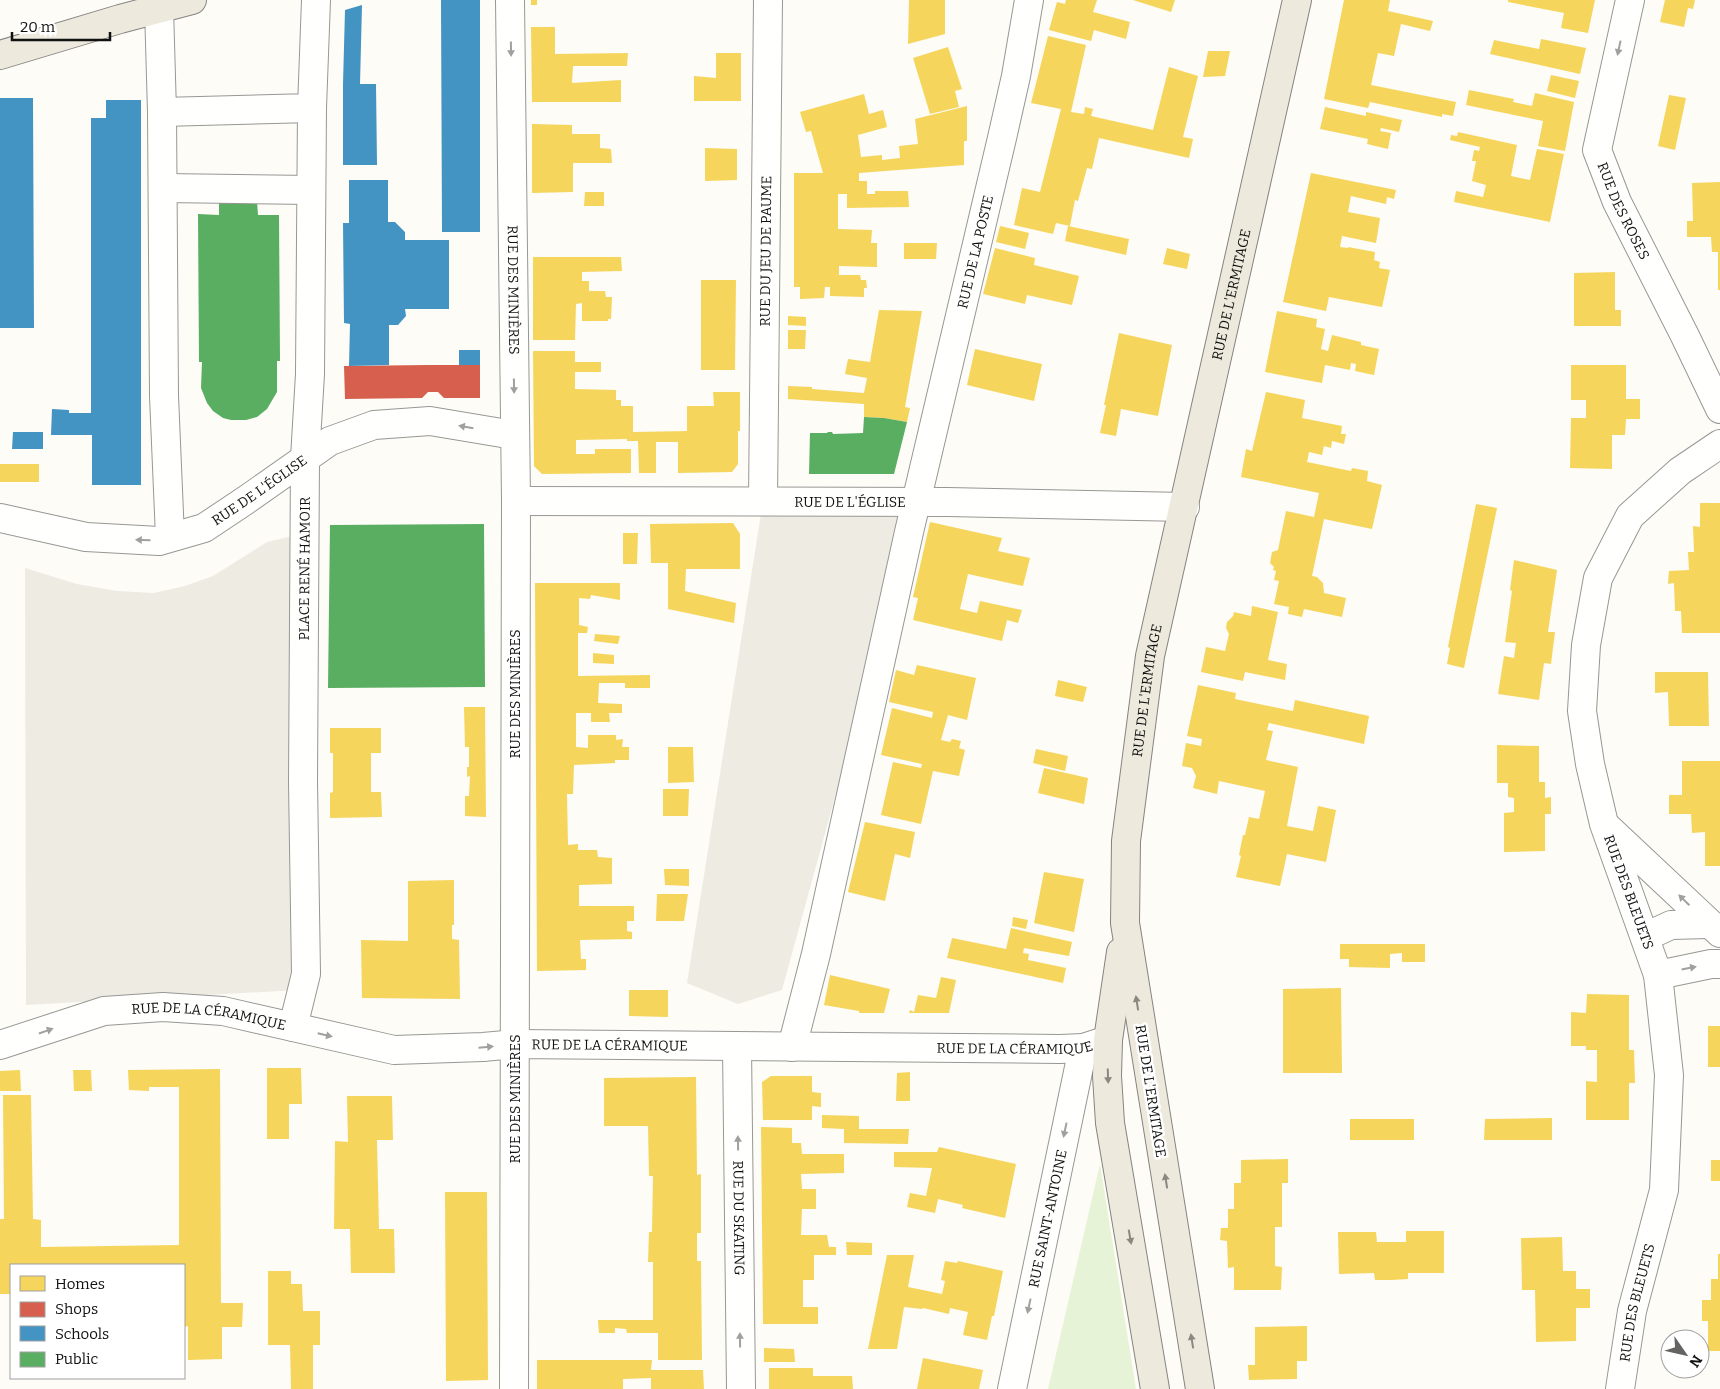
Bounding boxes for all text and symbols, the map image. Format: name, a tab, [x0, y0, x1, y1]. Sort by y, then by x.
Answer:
scale bar	[12, 10, 110, 42]
text: 20 m	[20, 18, 56, 36]
one-way arrow	[1615, 40, 1623, 55]
one-way arrow	[507, 41, 515, 57]
street label: RUE DES ROSES	[1594, 160, 1653, 263]
street label: RUE DU JEU DE PAUME	[757, 176, 775, 326]
street label: RUE DE LA POSTE	[954, 194, 997, 310]
street label: RUE DES MINIÈRES	[504, 225, 523, 355]
street label: RUE DE L'ERMITAGE	[1209, 227, 1254, 362]
one-way arrow	[510, 378, 518, 394]
one-way arrow	[458, 423, 474, 431]
street label: RUE DE L'ÉGLISE	[209, 452, 310, 529]
street label: RUE DE L'ÉGLISE	[794, 493, 906, 511]
street label: PLACE RENÉ HAMOIR	[295, 497, 314, 640]
one-way arrow	[135, 536, 151, 544]
street label: RUE DE L'ERMITAGE	[1129, 622, 1166, 758]
street label: RUE DES MINIÈRES	[506, 629, 524, 759]
street label: RUE DES BLEUETS	[1600, 833, 1657, 952]
one-way arrow	[1678, 894, 1690, 906]
one-way arrow	[1681, 964, 1697, 972]
one-way arrow	[1133, 994, 1141, 1010]
street label: RUE DE LA CÉRAMIQUE	[131, 999, 288, 1034]
street label: RUE DE L'ERMITAGE	[1132, 1024, 1169, 1159]
one-way arrow	[39, 1026, 54, 1034]
one-way arrow	[318, 1031, 334, 1039]
street label: RUE DES MINIÈRES	[506, 1034, 524, 1164]
street label: RUE DE LA CÉRAMIQUE	[532, 1036, 688, 1055]
street label: RUE DE LA CÉRAMIQUE	[937, 1037, 1095, 1058]
one-way arrow	[478, 1043, 494, 1051]
one-way arrow	[1104, 1068, 1112, 1084]
one-way arrow	[1061, 1122, 1069, 1138]
one-way arrow	[734, 1135, 742, 1151]
street label: RUE SAINT-ANTOINE	[1025, 1148, 1071, 1289]
street label: RUE DU SKATING	[729, 1160, 748, 1276]
one-way arrow	[1161, 1172, 1169, 1188]
one-way arrow	[1126, 1229, 1134, 1245]
street label: RUE DES BLEUETS	[1616, 1242, 1658, 1363]
legend	[10, 1264, 185, 1379]
text: Homes	[55, 1275, 105, 1293]
one-way arrow	[1025, 1299, 1033, 1315]
text: Shops	[55, 1300, 98, 1318]
text: Schools	[55, 1325, 109, 1343]
north arrow	[1660, 1329, 1710, 1379]
one-way arrow	[736, 1332, 744, 1348]
one-way arrow	[1188, 1333, 1196, 1349]
text: Public	[55, 1350, 99, 1368]
text: N	[1685, 1352, 1705, 1370]

